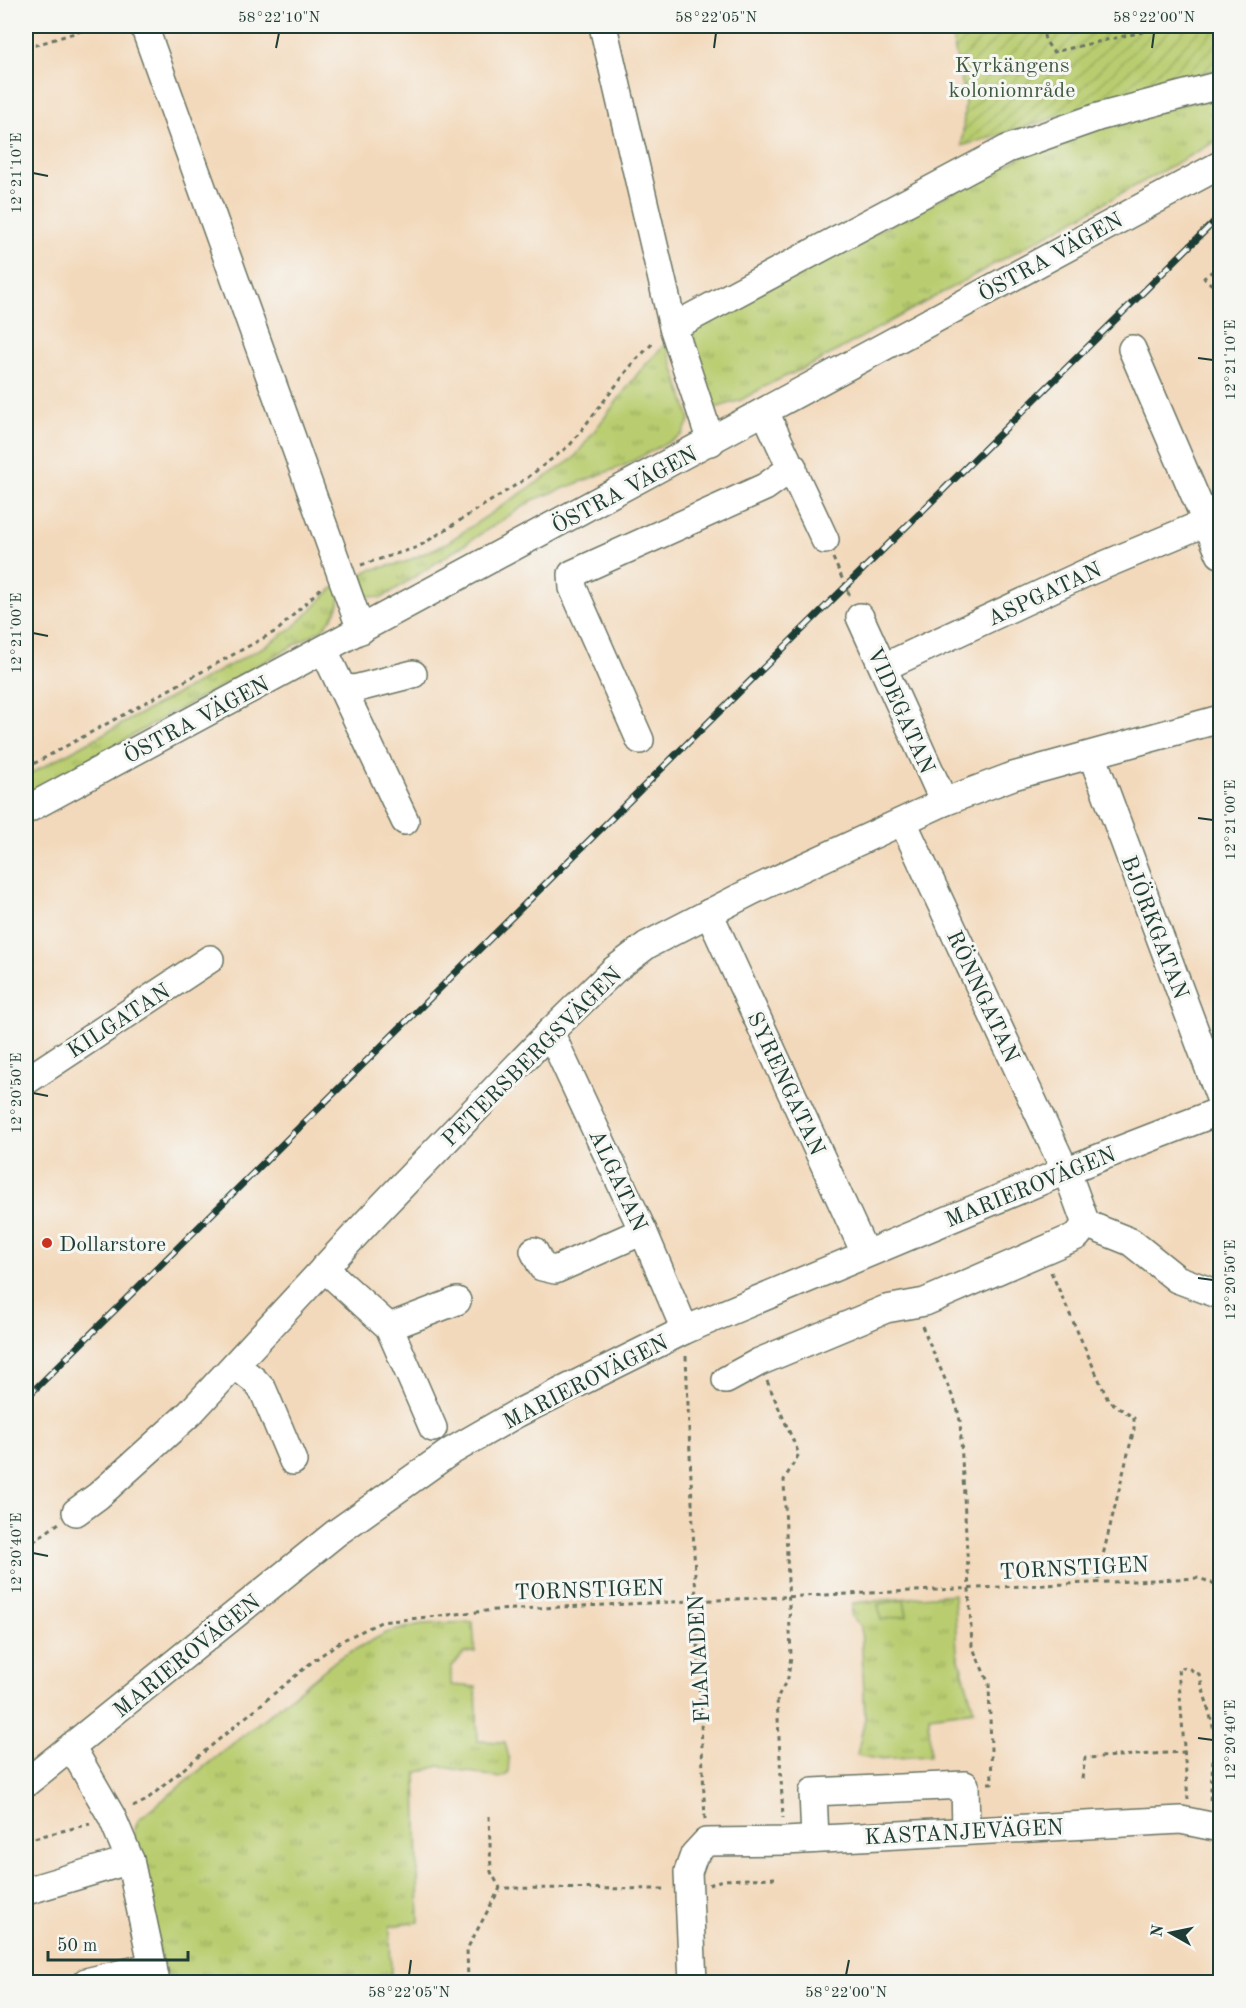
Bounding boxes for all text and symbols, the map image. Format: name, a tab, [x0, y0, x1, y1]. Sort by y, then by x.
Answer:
text: 58°22'10"N	[238, 11, 320, 26]
text: 58°22'05"N	[675, 11, 757, 26]
text: 58°22'00"N	[1113, 11, 1195, 26]
park label: Kyrkängens koloniområde	[949, 55, 1075, 102]
text: 12°21'10"E	[10, 133, 25, 213]
street label: ÖSTRA VÄGEN	[974, 206, 1127, 306]
text: 12°21'10"E	[1224, 320, 1239, 400]
street label: ÖSTRA VÄGEN	[547, 441, 701, 538]
street label: ASPGATAN	[984, 559, 1105, 631]
text: 12°21'00"E	[10, 593, 25, 673]
street label: VIDEGATAN	[863, 644, 938, 777]
street label: ÖSTRA VÄGEN	[119, 671, 273, 768]
text: 12°21'00"E	[1224, 780, 1239, 860]
street label: BJÖRKGATAN	[1117, 852, 1194, 1003]
street label: RÖNNGATAN	[942, 926, 1025, 1066]
street label: PETERSBERGSVÄGEN	[436, 961, 626, 1151]
street label: KILGATAN	[64, 980, 175, 1063]
street label: SYRENGATAN	[742, 1009, 828, 1159]
text: 12°20'50"E	[10, 1053, 25, 1133]
street label: ALGATAN	[584, 1127, 650, 1235]
street label: MARIEROVÄGEN	[941, 1141, 1119, 1232]
place label: Dollarstore	[59, 1234, 166, 1256]
marker: Dollarstore	[40, 1236, 54, 1250]
text: 12°20'50"E	[1224, 1240, 1239, 1320]
street label: MARIEROVÄGEN	[499, 1329, 672, 1434]
text: 12°20'40"E	[10, 1513, 25, 1593]
street label: TORNSTIGEN	[999, 1554, 1150, 1584]
street label: TORNSTIGEN	[514, 1577, 664, 1605]
street label: MARIEROVÄGEN	[108, 1588, 265, 1722]
street label: FLANADEN	[686, 1594, 714, 1724]
text: 12°20'40"E	[1224, 1700, 1239, 1780]
street label: KASTANJEVÄGEN	[864, 1814, 1064, 1849]
north arrow	[1141, 1903, 1201, 1963]
text: N	[1149, 1923, 1167, 1938]
scale bar	[48, 1924, 188, 1962]
text: 50 m	[57, 1937, 97, 1955]
text: 58°22'05"N	[368, 1986, 450, 2001]
text: 58°22'00"N	[805, 1986, 887, 2001]

